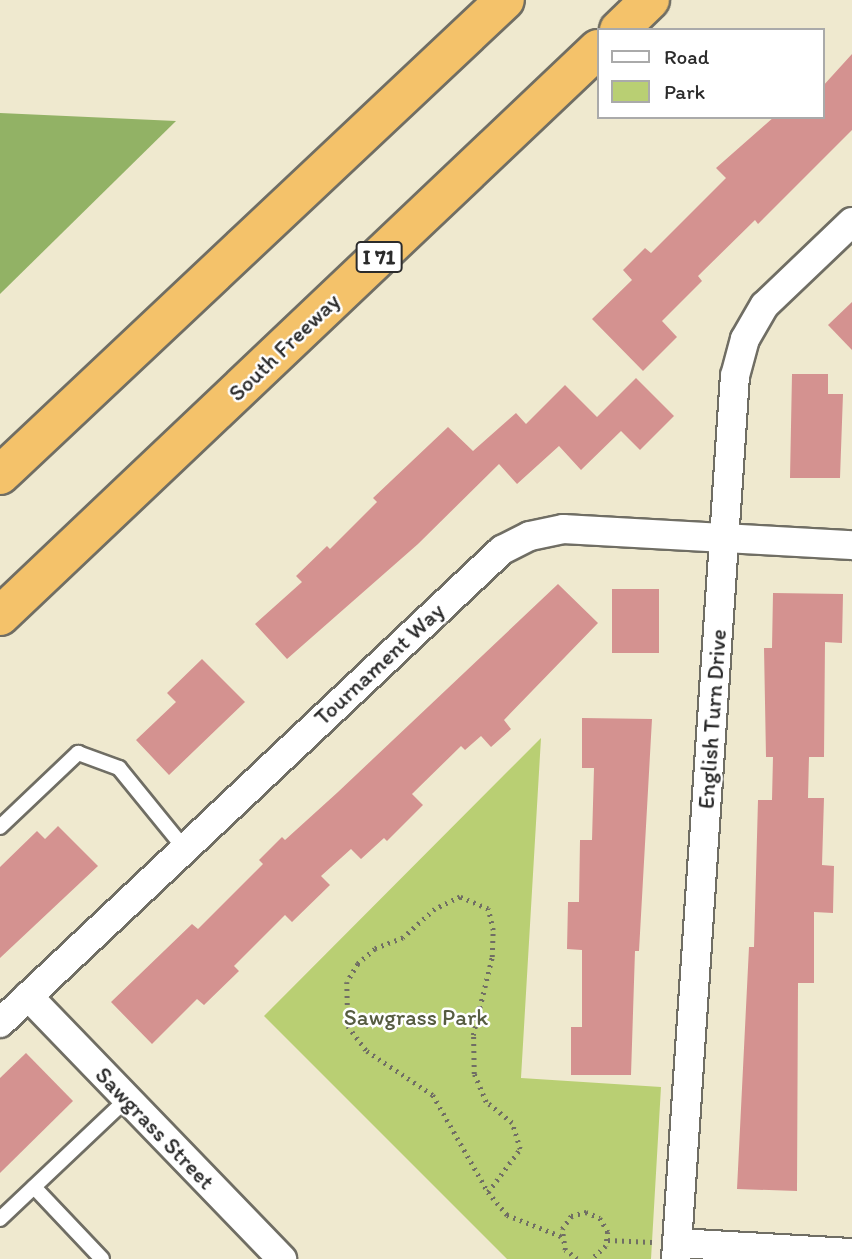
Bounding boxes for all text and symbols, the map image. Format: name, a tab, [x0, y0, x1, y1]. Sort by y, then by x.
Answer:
legend	[596, 28, 824, 119]
text: Road	[664, 44, 709, 69]
text: Park	[664, 79, 705, 104]
road number: I 71	[354, 240, 404, 274]
street label: South Freeway	[223, 287, 345, 407]
street label: Tournament Way	[309, 597, 449, 731]
street label: English Turn Drive	[692, 629, 732, 809]
park label: Sawgrass Park	[344, 1003, 488, 1031]
street label: Sawgrass Street	[90, 1061, 220, 1195]

